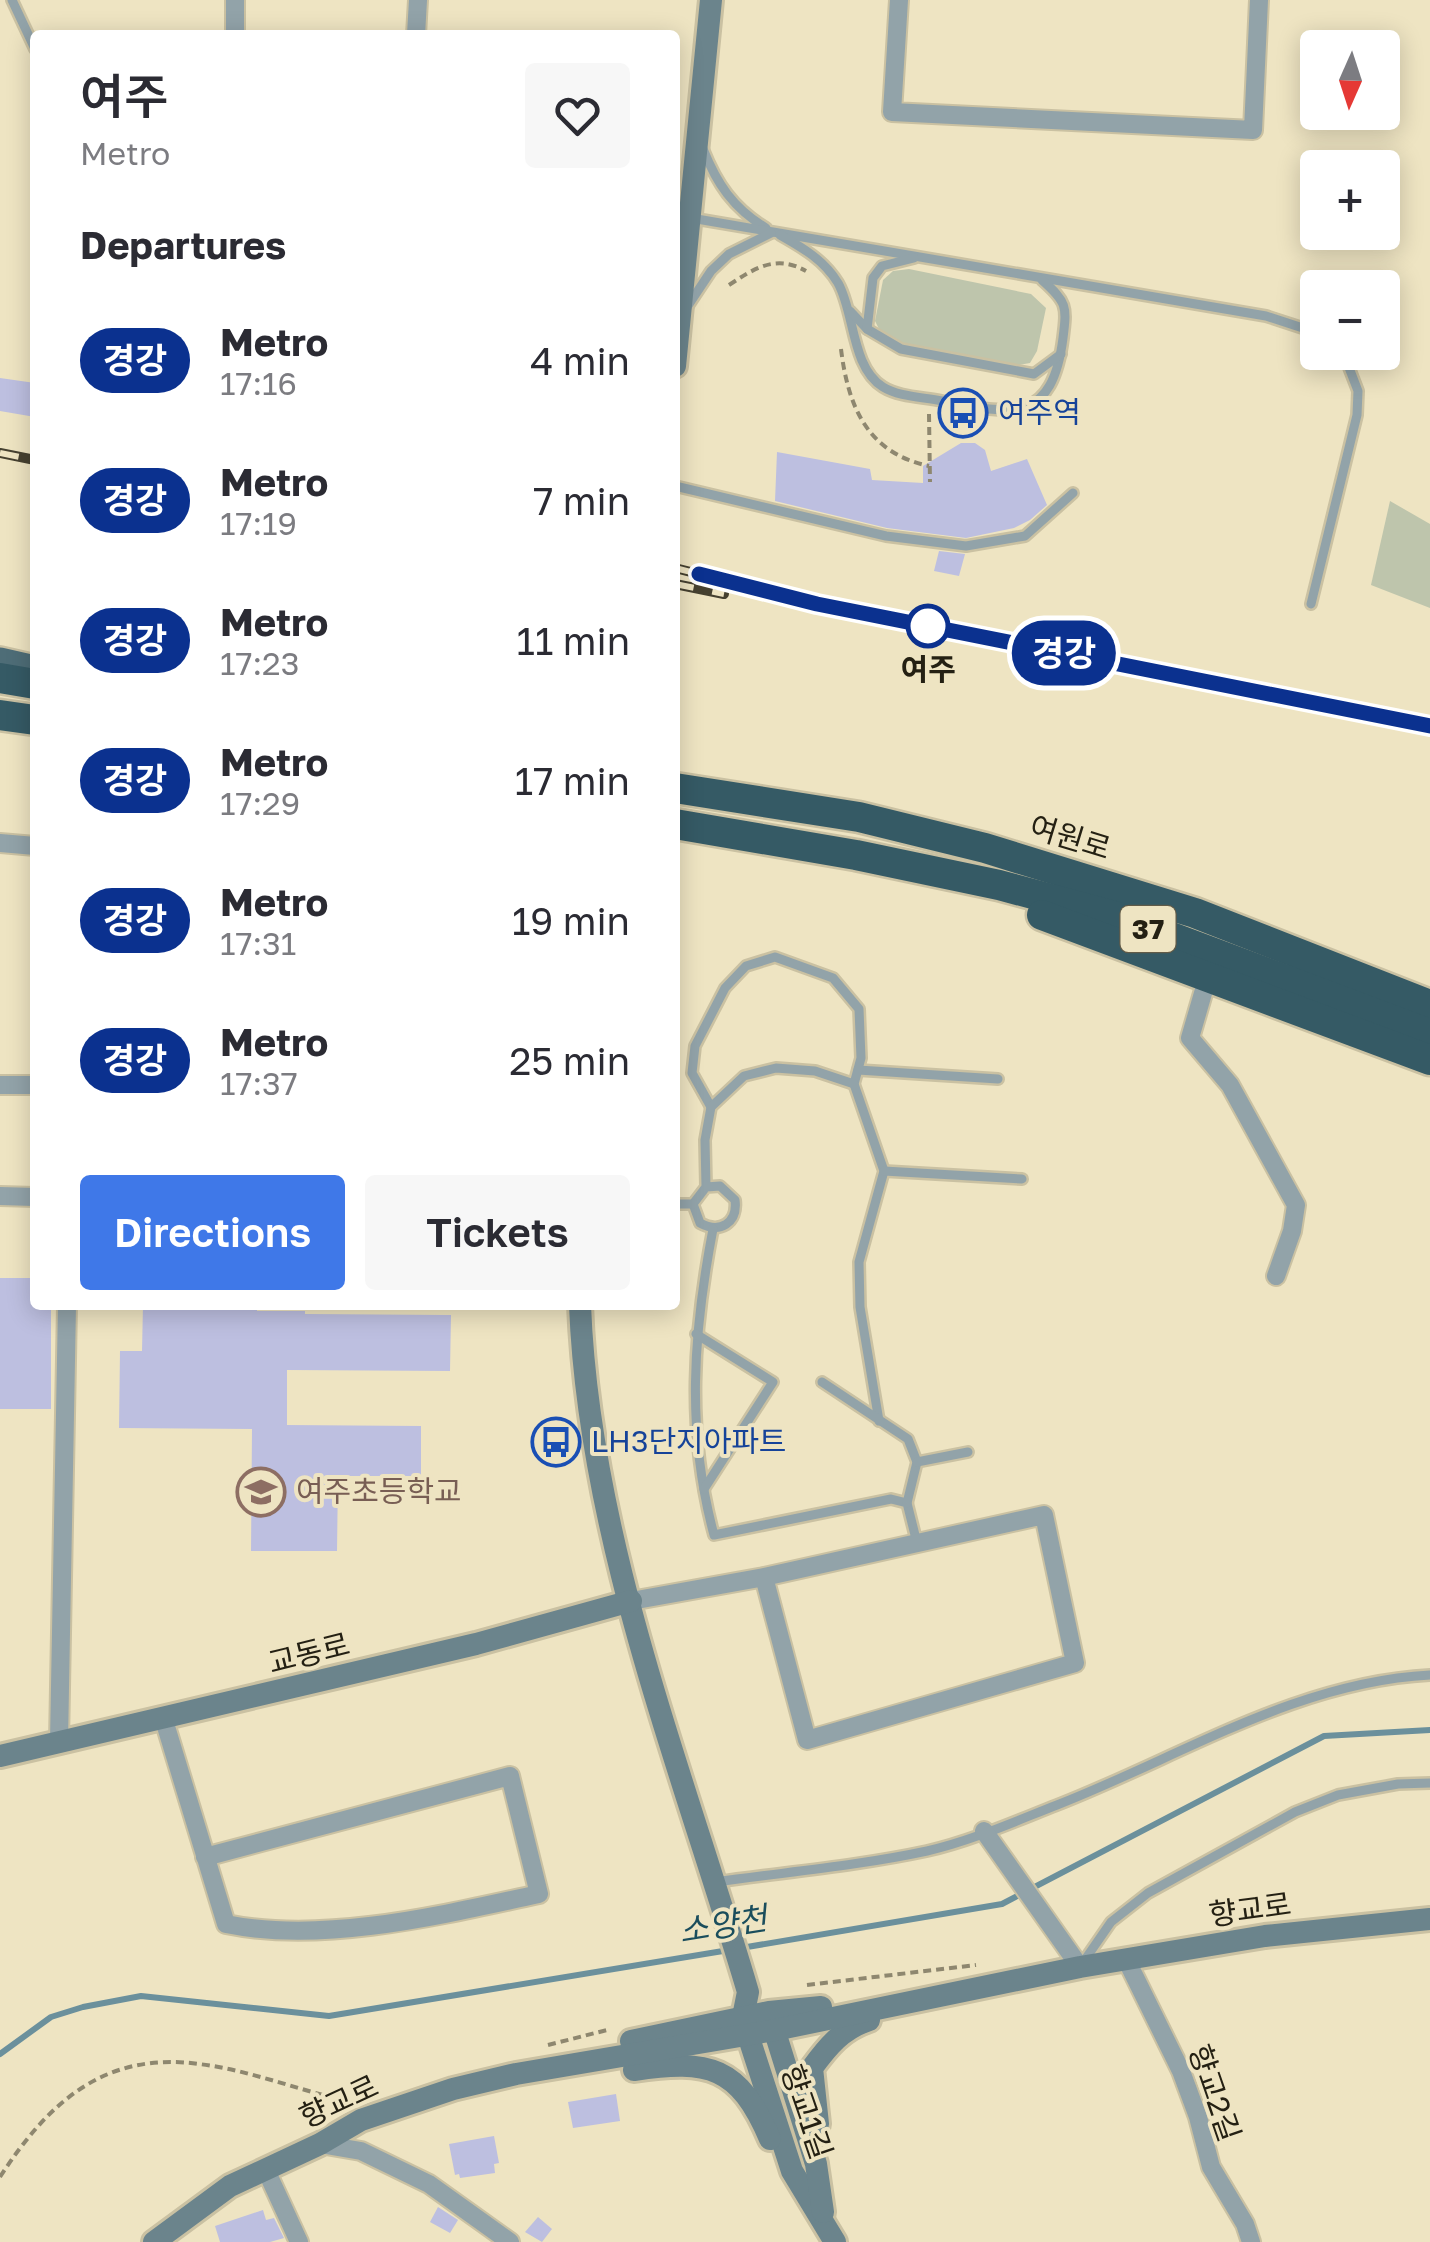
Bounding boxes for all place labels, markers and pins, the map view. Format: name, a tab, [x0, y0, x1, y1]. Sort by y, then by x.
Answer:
bus stop icon: 여주역	[937, 387, 989, 439]
place label: 여주역	[998, 394, 1081, 430]
marker: 여주	[907, 605, 949, 647]
place label: 여주	[900, 651, 956, 687]
bus stop icon: LH3단지아파트	[530, 1416, 582, 1468]
place label: LH3단지아파트	[591, 1423, 786, 1459]
school or university icon: 여주초등학교	[235, 1466, 287, 1518]
place label: 여주초등학교	[296, 1473, 462, 1509]

